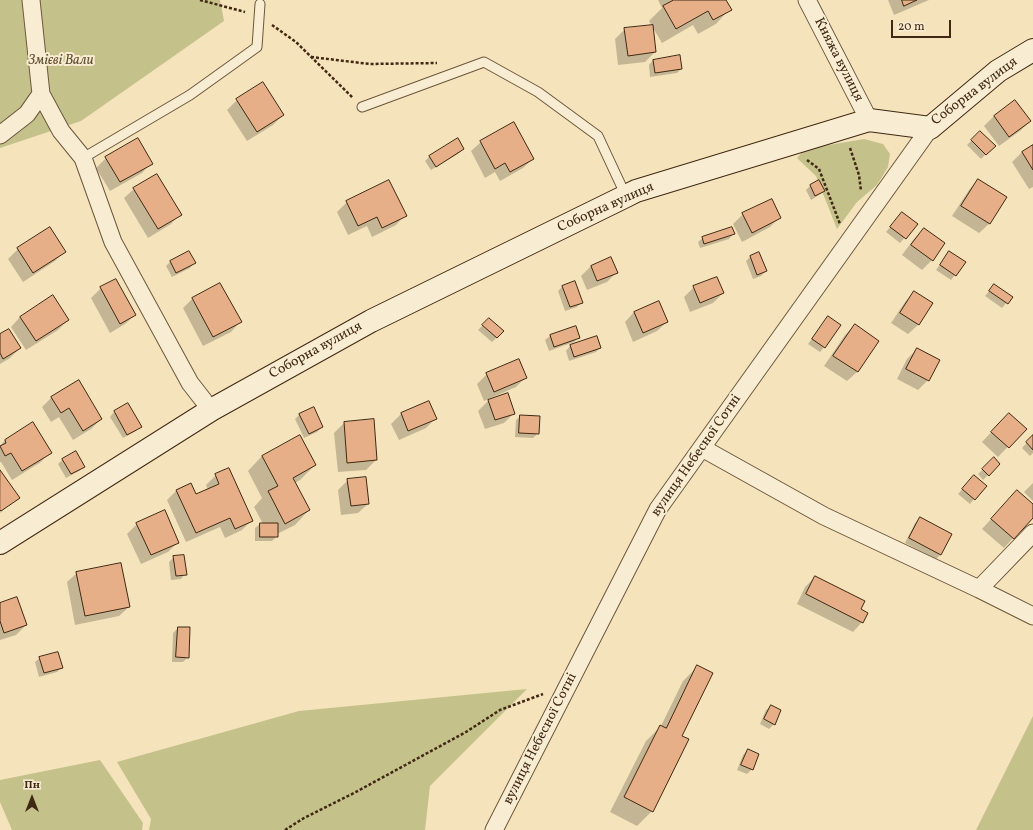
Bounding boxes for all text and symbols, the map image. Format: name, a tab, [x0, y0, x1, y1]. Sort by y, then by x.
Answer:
scale bar	[893, 12, 953, 38]
street label: Княжа вулиця	[810, 15, 866, 105]
text: 20 m	[898, 19, 925, 35]
park label: Змієві Вали	[28, 53, 94, 69]
street label: Соборна вулиця	[929, 54, 1021, 130]
street label: Соборна вулиця	[555, 179, 657, 237]
street label: Соборна вулиця	[267, 319, 365, 383]
street label: вулиця Небесної Сотні	[648, 392, 746, 520]
street label: вулиця Небесної Сотні	[501, 670, 581, 808]
north arrow	[12, 778, 52, 818]
text: Пн	[24, 778, 40, 793]

